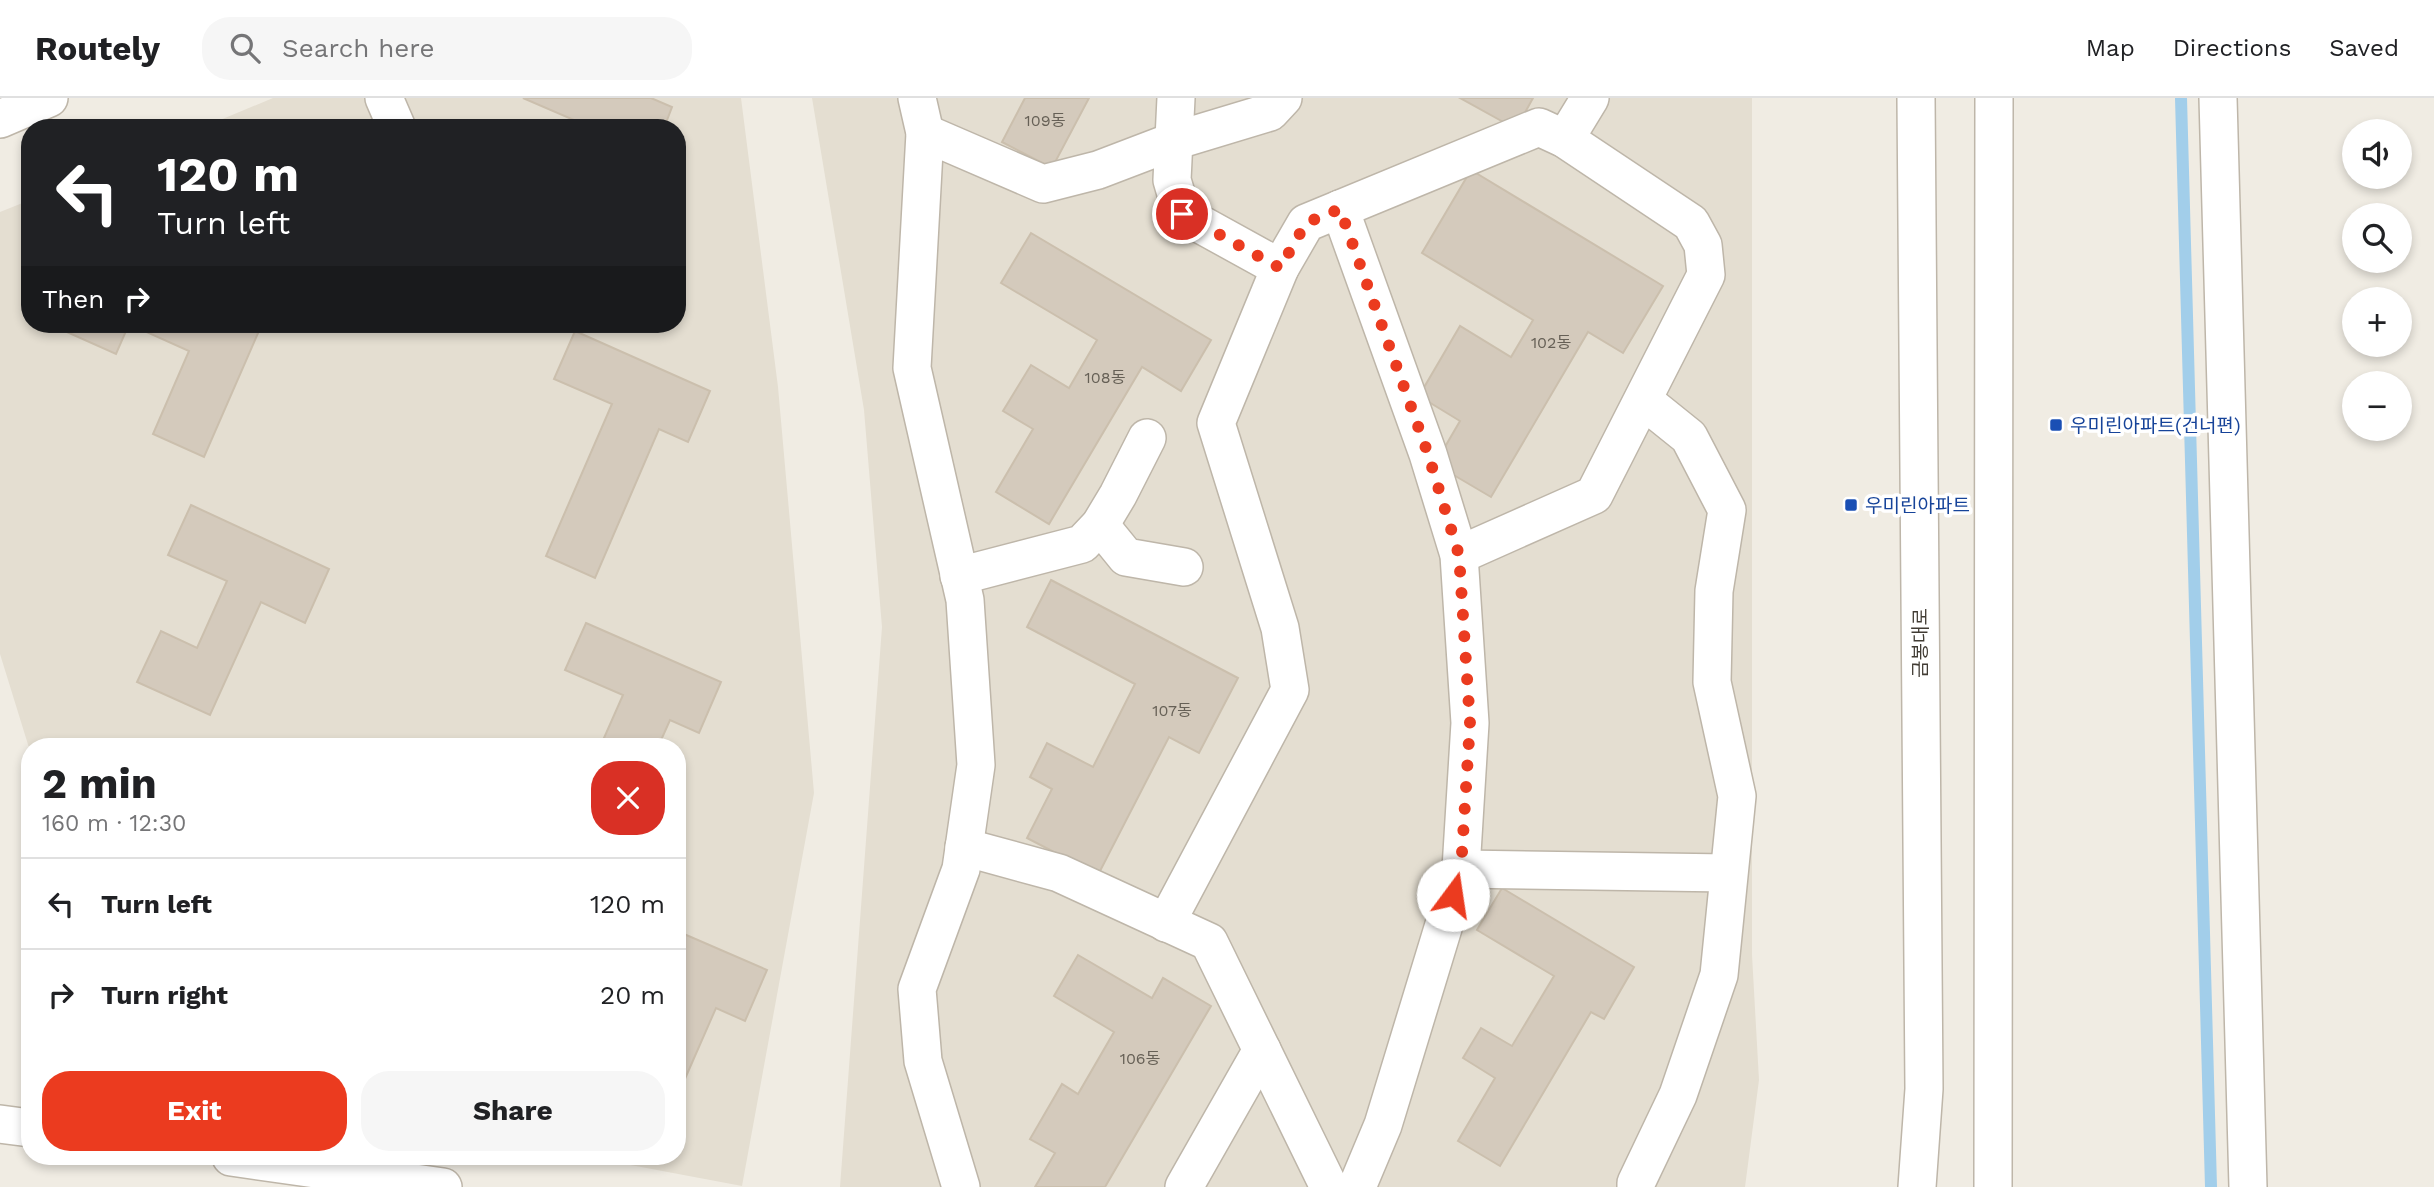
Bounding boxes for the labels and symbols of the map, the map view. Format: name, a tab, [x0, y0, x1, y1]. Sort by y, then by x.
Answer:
house number: 109동	[1025, 111, 1066, 130]
pin	[1152, 184, 1212, 244]
house number: 102동	[1531, 333, 1571, 352]
house number: 108동	[1085, 368, 1126, 387]
place label: 우미린아파트(건너편)	[2070, 414, 2241, 437]
marker: 우미린아파트(건너편)	[2048, 417, 2064, 433]
place label: 우미린아파트	[1865, 494, 1970, 517]
marker: 우미린아파트	[1843, 497, 1859, 513]
street label: 금봉대로	[1909, 608, 1932, 678]
house number: 107동	[1152, 701, 1192, 720]
position arrow	[1416, 858, 1490, 932]
house number: 106동	[1120, 1049, 1161, 1068]

